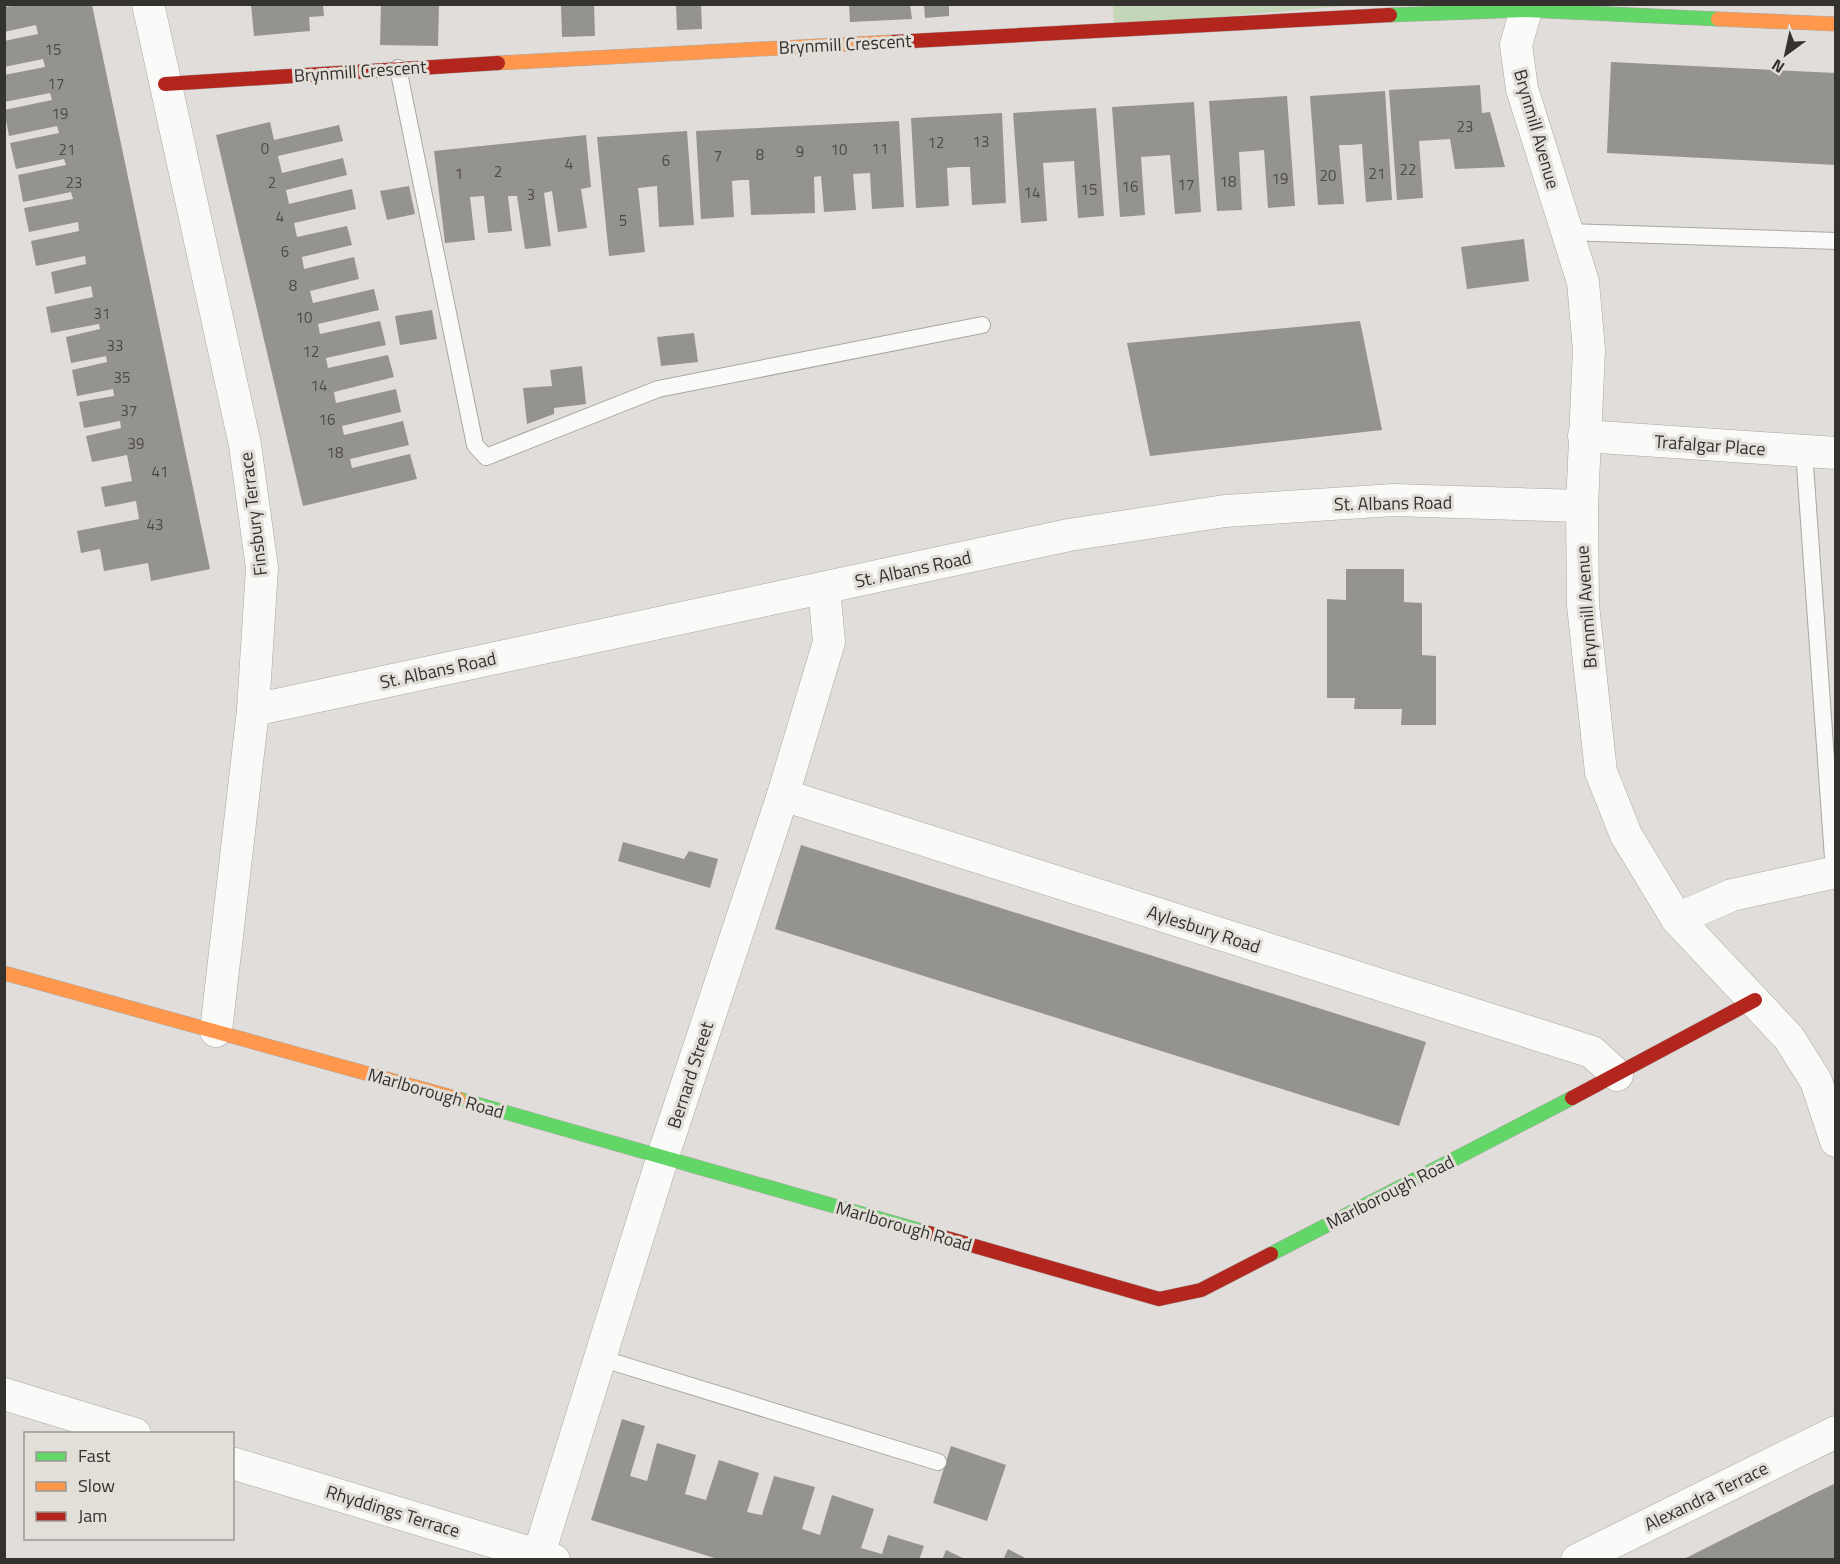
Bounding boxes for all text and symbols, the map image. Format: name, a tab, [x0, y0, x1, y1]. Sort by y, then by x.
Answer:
north arrow	[1756, 24, 1816, 84]
street label: Brynmill Crescent	[778, 27, 913, 61]
house number: 15	[45, 38, 61, 61]
street label: Brynmill Crescent	[293, 53, 428, 89]
text: N	[1767, 53, 1789, 80]
street label: Brynmill Avenue	[1507, 66, 1567, 192]
house number: 17	[48, 72, 64, 95]
house number: 19	[52, 102, 68, 125]
house number: 23	[1457, 115, 1473, 138]
house number: 13	[973, 130, 989, 153]
house number: 12	[928, 131, 944, 154]
house number: 0	[261, 137, 269, 160]
house number: 11	[872, 137, 888, 160]
house number: 21	[59, 138, 75, 161]
house number: 10	[831, 138, 847, 161]
house number: 9	[796, 140, 804, 163]
house number: 8	[756, 143, 764, 166]
house number: 7	[714, 144, 722, 167]
house number: 6	[662, 149, 670, 172]
house number: 4	[565, 152, 573, 175]
house number: 22	[1400, 158, 1416, 181]
house number: 2	[494, 160, 502, 183]
house number: 1	[455, 162, 463, 185]
house number: 21	[1369, 162, 1385, 185]
house number: 20	[1320, 164, 1336, 187]
house number: 19	[1272, 167, 1288, 190]
house number: 18	[1220, 170, 1236, 193]
house number: 23	[66, 171, 82, 194]
house number: 2	[268, 171, 276, 194]
house number: 17	[1178, 173, 1194, 196]
house number: 16	[1122, 175, 1138, 198]
house number: 15	[1081, 178, 1097, 201]
house number: 14	[1024, 181, 1040, 204]
house number: 3	[527, 183, 535, 206]
house number: 4	[276, 205, 284, 228]
house number: 5	[619, 209, 627, 232]
house number: 6	[281, 240, 289, 263]
house number: 8	[289, 274, 297, 297]
house number: 31	[94, 302, 110, 325]
house number: 10	[296, 306, 312, 329]
house number: 33	[107, 334, 123, 357]
house number: 12	[303, 340, 319, 363]
house number: 35	[114, 366, 130, 389]
house number: 14	[311, 374, 327, 397]
house number: 37	[121, 399, 137, 422]
house number: 16	[319, 408, 335, 431]
street label: Trafalgar Place	[1653, 428, 1767, 462]
house number: 39	[128, 432, 144, 455]
house number: 18	[327, 441, 343, 464]
street label: Finsbury Terrace	[232, 451, 274, 577]
house number: 41	[152, 460, 168, 483]
street label: St. Albans Road	[1334, 488, 1452, 518]
house number: 43	[147, 513, 163, 536]
street label: St. Albans Road	[852, 544, 974, 594]
street label: Brynmill Avenue	[1568, 545, 1604, 669]
street label: St. Albans Road	[377, 645, 499, 695]
street label: Aylesbury Road	[1144, 898, 1264, 960]
street label: Bernard Street	[660, 1017, 720, 1132]
street label: Marlborough Road	[365, 1061, 507, 1125]
street label: Marlborough Road	[1321, 1148, 1459, 1236]
street label: Marlborough Road	[833, 1194, 975, 1258]
legend	[24, 1432, 234, 1540]
text: Fast	[78, 1442, 111, 1469]
street label: Alexandra Terrace	[1640, 1454, 1772, 1538]
text: Slow	[78, 1472, 115, 1499]
street label: Rhyddings Terrace	[323, 1478, 463, 1544]
text: Jam	[78, 1502, 107, 1529]

